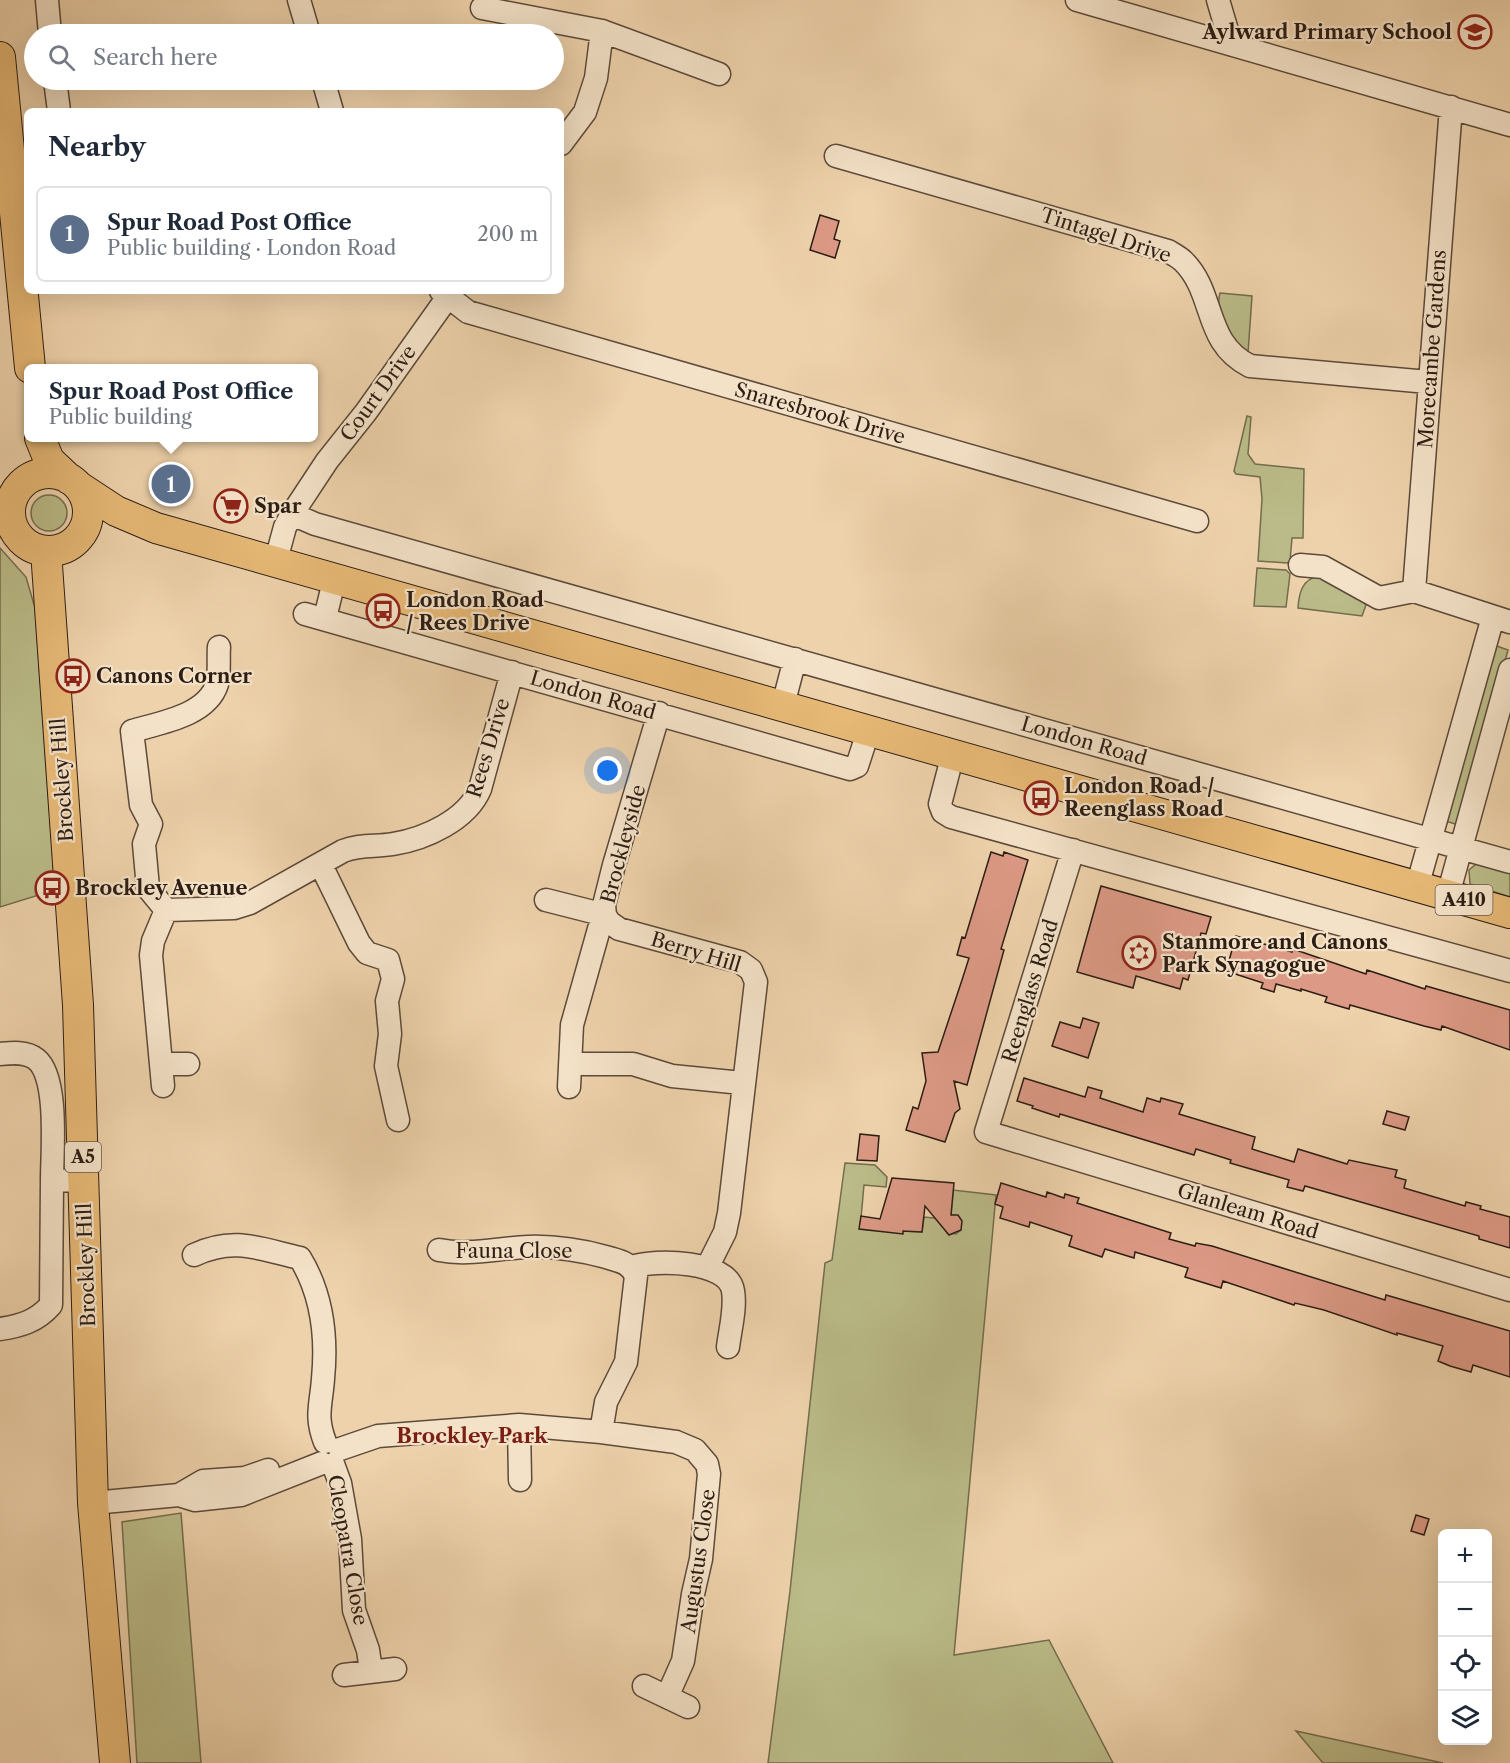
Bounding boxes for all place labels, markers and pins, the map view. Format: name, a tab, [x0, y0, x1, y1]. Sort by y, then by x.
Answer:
school or university icon: Aylward Primary School	[1457, 14, 1493, 50]
place label: Aylward Primary School	[1201, 20, 1452, 44]
pin: 1	[152, 462, 190, 506]
supermarket icon: Spar	[213, 488, 249, 524]
place label: Spar	[254, 494, 302, 518]
place label: London Road / Rees Drive	[406, 588, 545, 635]
bus stop icon: London Road / Rees Drive	[365, 593, 401, 629]
bus stop icon: Canons Corner	[55, 658, 91, 694]
place label: Canons Corner	[96, 664, 252, 688]
place label: London Road / Reenglass Road	[1064, 774, 1224, 821]
bus stop icon: London Road / Reenglass Road	[1023, 780, 1059, 816]
bus stop icon: Brockley Avenue	[34, 870, 70, 906]
place label: Brockley Avenue	[75, 876, 248, 900]
place label: Stanmore and Canons Park Synagogue	[1162, 930, 1388, 977]
synagogue icon: Stanmore and Canons Park Synagogue	[1121, 935, 1157, 971]

